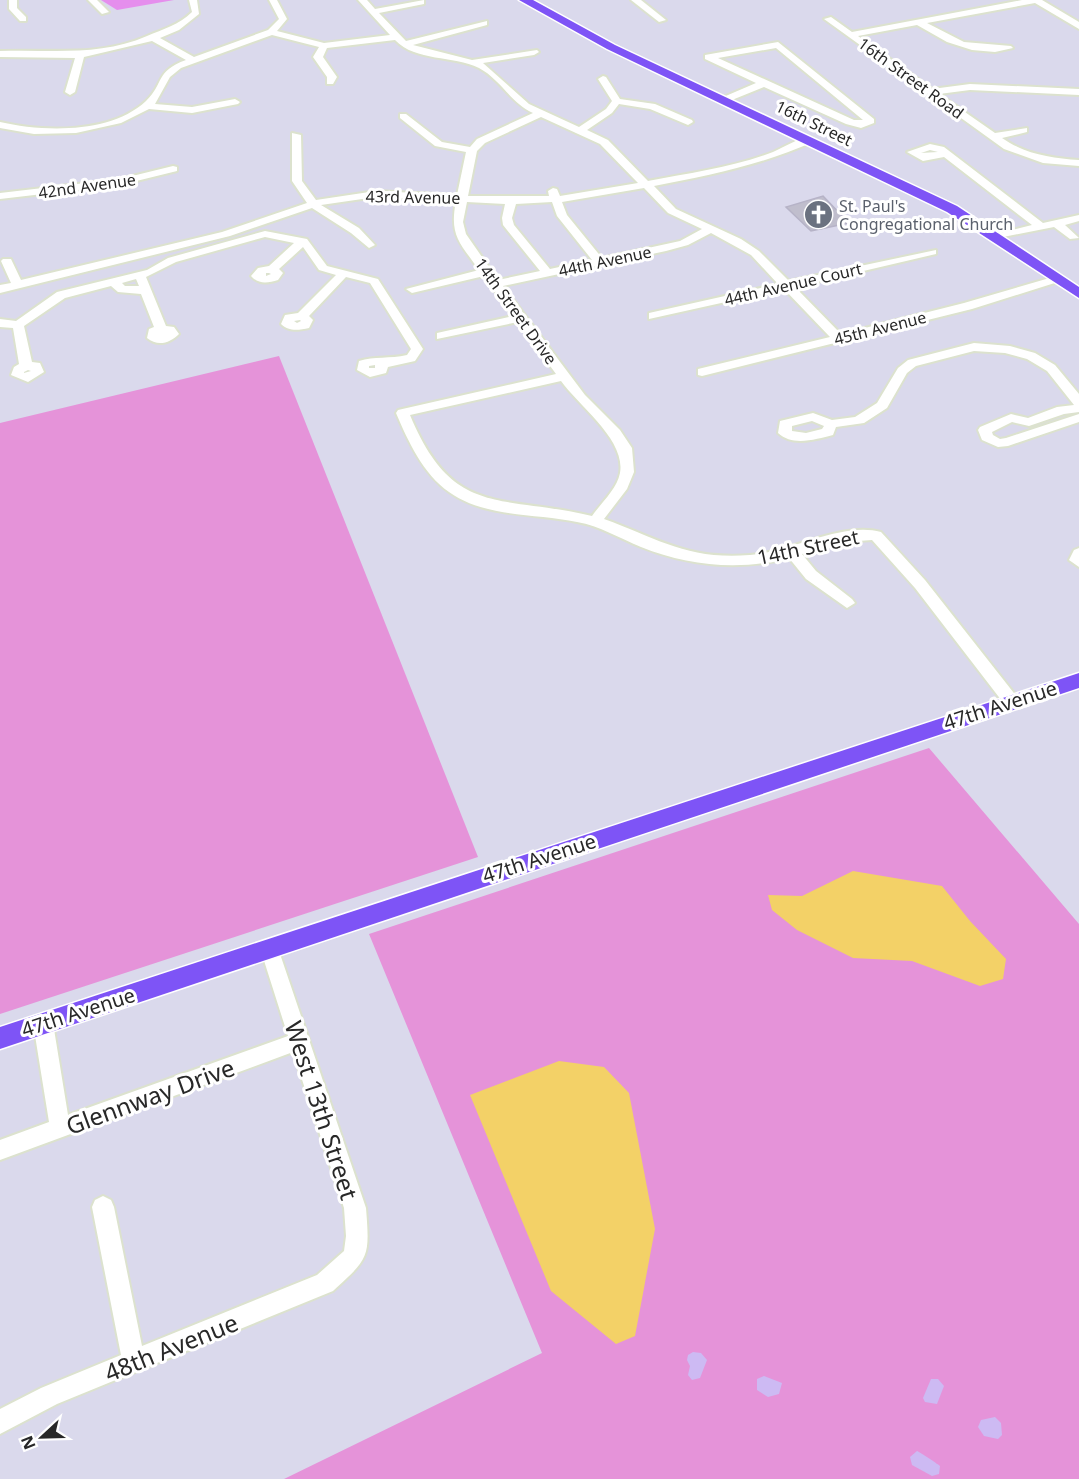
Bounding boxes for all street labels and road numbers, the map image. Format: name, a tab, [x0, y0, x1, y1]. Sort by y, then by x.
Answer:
street label: 16th Street Road	[854, 32, 968, 124]
street label: 16th Street	[772, 95, 856, 151]
street label: 42nd Avenue	[37, 168, 137, 204]
street label: 43rd Avenue	[365, 185, 461, 209]
street label: 44th Avenue	[557, 240, 653, 282]
street label: 14th Street Drive	[470, 253, 562, 369]
street label: 44th Avenue Court	[722, 257, 864, 311]
street label: 45th Avenue	[832, 306, 928, 350]
street label: 14th Street	[755, 523, 861, 571]
street label: 47th Avenue	[940, 674, 1060, 736]
street label: 47th Avenue	[479, 827, 599, 889]
street label: 47th Avenue	[18, 981, 138, 1043]
street label: West 13th Street	[278, 1016, 367, 1204]
street label: Glennway Drive	[61, 1050, 239, 1142]
street label: 48th Avenue	[99, 1305, 243, 1389]

